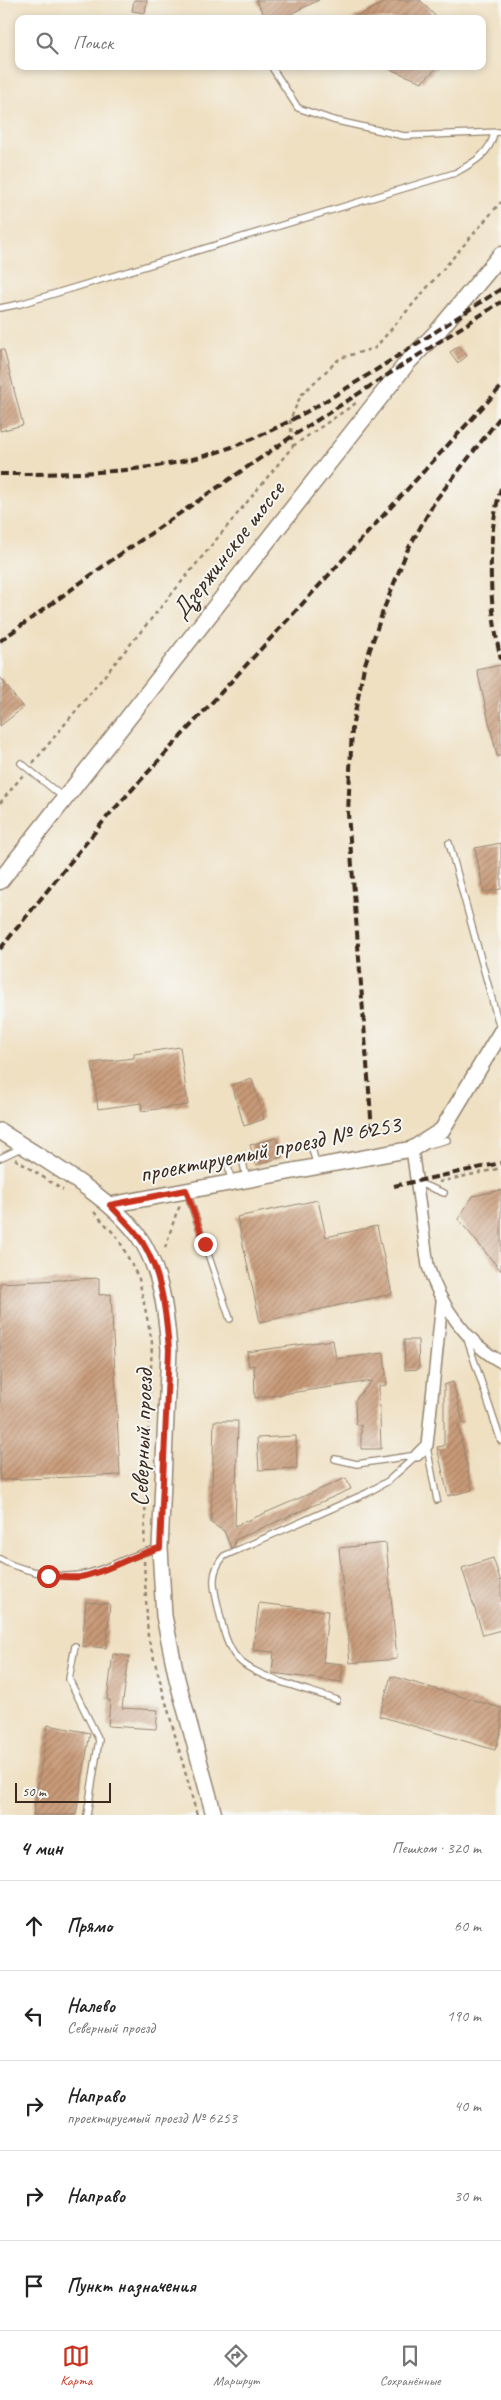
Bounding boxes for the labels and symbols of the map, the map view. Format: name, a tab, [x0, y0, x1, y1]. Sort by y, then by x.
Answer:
street label: Дзержинское шоссе	[164, 473, 294, 626]
street label: проектируемый проезд № 6253	[137, 1108, 405, 1190]
route end	[194, 1233, 217, 1256]
street label: Северный проезд	[124, 1367, 160, 1507]
route start	[37, 1565, 60, 1588]
scale bar	[15, 1780, 111, 1803]

